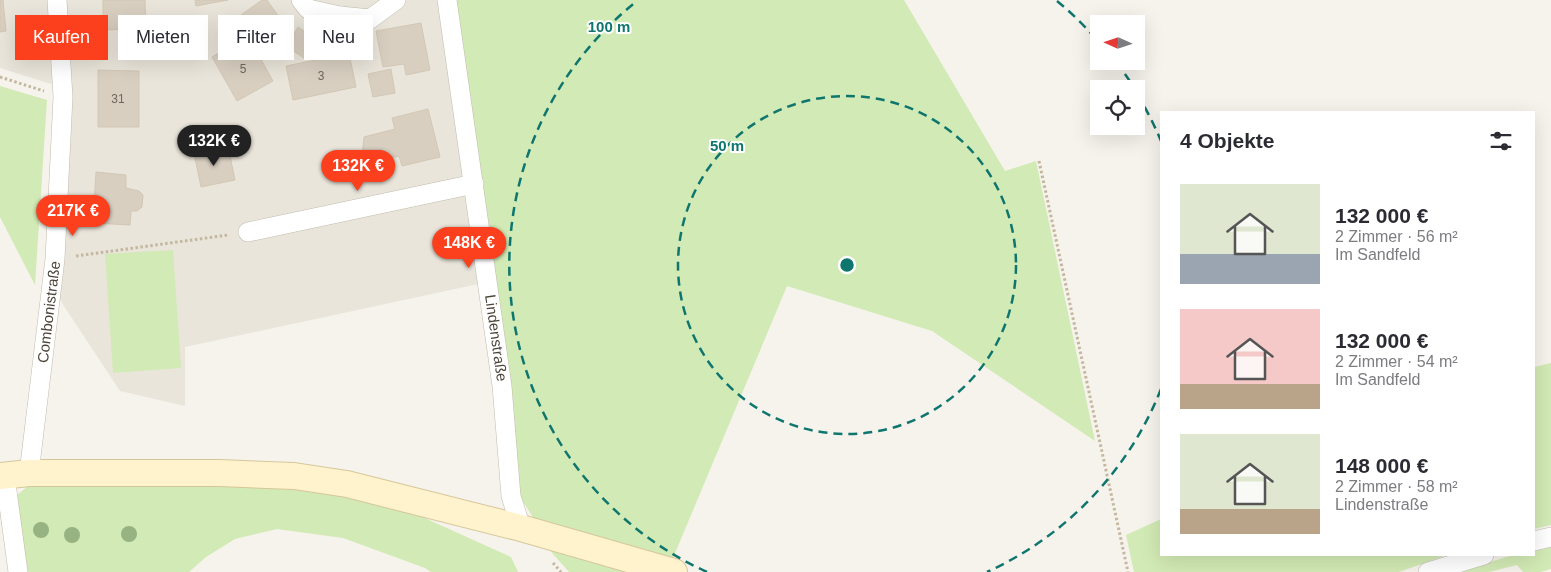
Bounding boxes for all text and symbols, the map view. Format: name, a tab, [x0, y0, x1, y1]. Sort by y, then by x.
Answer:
chip: Kaufen	[15, 15, 108, 60]
chip: Mieten	[118, 15, 208, 60]
chip: Filter	[218, 15, 294, 60]
chip: Neu	[304, 15, 373, 60]
north arrow	[1090, 15, 1145, 70]
map controls	[1090, 15, 1145, 135]
text: 100 m	[588, 18, 630, 35]
house number: 5	[240, 62, 247, 76]
house number: 3	[318, 69, 325, 83]
button: locate	[1090, 80, 1145, 135]
house number: 31	[111, 92, 125, 106]
pin: 132K €	[173, 124, 255, 167]
icon: filters	[1487, 127, 1515, 155]
text: 4 Objekte	[1180, 129, 1275, 152]
text: 132K €	[188, 132, 240, 149]
text: 50 m	[710, 137, 744, 154]
pin: 132K €	[317, 150, 399, 192]
text: 132K €	[332, 157, 384, 174]
pin: 217K €	[32, 194, 114, 237]
text: 217K €	[47, 202, 99, 219]
icon: home	[1220, 204, 1280, 264]
text: 132 000 €	[1335, 204, 1428, 227]
pin: 148K €	[428, 226, 510, 269]
text: 2 Zimmer · 56 m²	[1335, 228, 1458, 245]
text: 148K €	[443, 234, 495, 251]
text: Im Sandfeld	[1335, 246, 1420, 263]
centre of rings	[838, 256, 856, 274]
street label: Combonistraße	[34, 260, 63, 364]
street label: Lindenstraße	[482, 293, 511, 382]
icon: home	[1220, 329, 1280, 389]
text: 132 000 €	[1335, 329, 1428, 352]
text: 2 Zimmer · 54 m²	[1335, 353, 1458, 370]
text: Im Sandfeld	[1335, 371, 1420, 388]
icon: home	[1220, 454, 1280, 514]
text: 148 000 €	[1335, 454, 1428, 477]
text: 2 Zimmer · 58 m²	[1335, 478, 1458, 495]
text: Lindenstraße	[1335, 496, 1428, 513]

